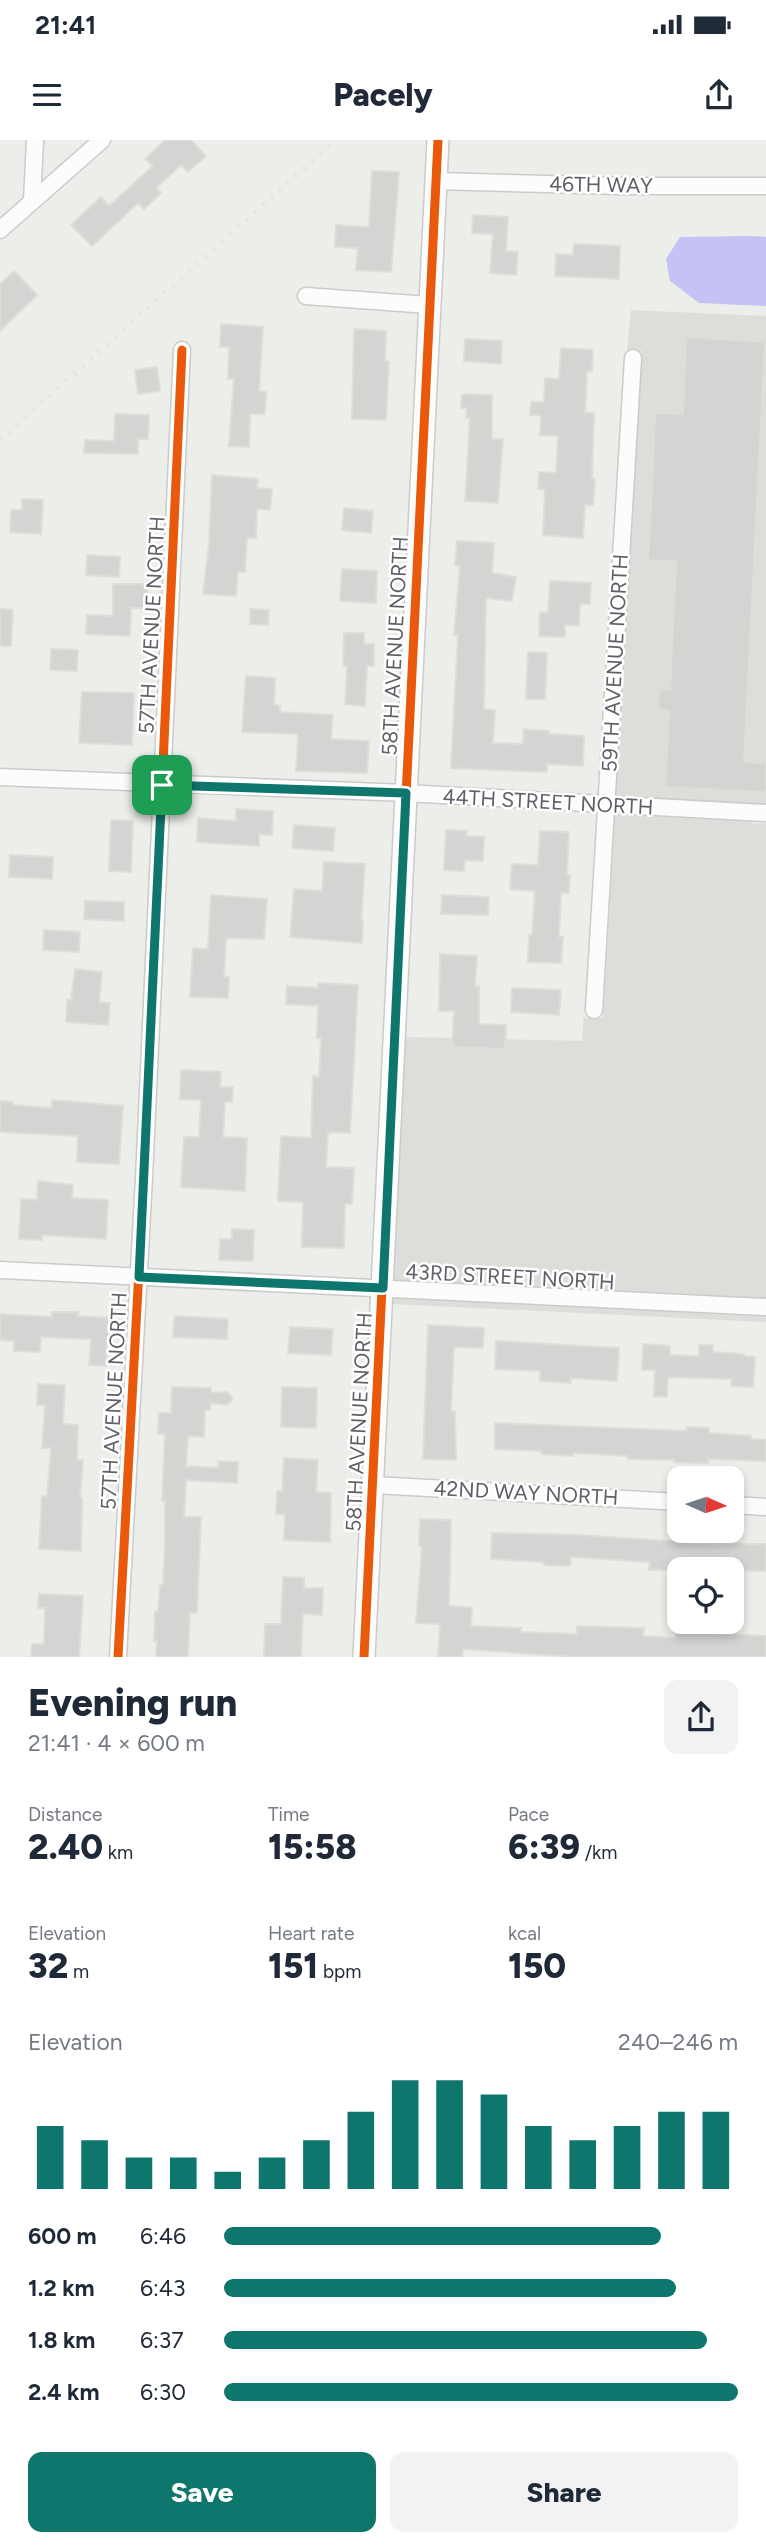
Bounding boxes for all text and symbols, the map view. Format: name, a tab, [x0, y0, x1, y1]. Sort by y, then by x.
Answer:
text: 21:41	[35, 9, 96, 41]
icon: menu	[28, 76, 66, 114]
text: Pacely	[333, 76, 433, 114]
icon: share	[700, 76, 738, 114]
street label: 46TH WAY	[549, 171, 653, 198]
street label: 57TH AVENUE NORTH	[133, 516, 170, 734]
street label: 58TH AVENUE NORTH	[376, 536, 413, 756]
street label: 59TH AVENUE NORTH	[596, 553, 633, 773]
pin	[132, 755, 192, 815]
icon: arrive	[143, 766, 181, 804]
street label: 44TH STREET NORTH	[442, 783, 654, 820]
street label: 43RD STREET NORTH	[405, 1259, 615, 1294]
street label: 57TH AVENUE NORTH	[95, 1292, 132, 1510]
street label: 58TH AVENUE NORTH	[340, 1312, 377, 1532]
north arrow	[667, 1466, 744, 1544]
map controls	[667, 1466, 744, 1634]
street label: 42ND WAY NORTH	[433, 1475, 619, 1510]
button: locate	[667, 1557, 744, 1634]
text: Evening run	[28, 1680, 237, 1726]
button: share	[664, 1680, 738, 1754]
text: 21:41 · 4 × 600 m	[28, 1729, 205, 1757]
text: Distance	[28, 1803, 102, 1826]
text: Time	[268, 1803, 309, 1826]
text: Pace	[508, 1803, 549, 1826]
text: 2.40	[28, 1826, 103, 1868]
text: 15:58	[268, 1826, 357, 1868]
text: 6:39	[508, 1826, 580, 1868]
text: km	[103, 1841, 133, 1864]
text: /km	[580, 1841, 617, 1864]
text: Elevation	[28, 1922, 106, 1945]
text: Heart rate	[268, 1922, 354, 1945]
text: kcal	[508, 1922, 541, 1945]
text: 32	[28, 1945, 68, 1987]
text: 151	[268, 1945, 318, 1987]
text: 150	[508, 1945, 566, 1987]
text: m	[68, 1960, 89, 1983]
text: bpm	[318, 1960, 362, 1983]
text: Elevation	[28, 2028, 123, 2056]
text: 240–246 m	[618, 2028, 738, 2056]
text: 600 m	[28, 2222, 97, 2250]
text: 6:46	[140, 2222, 186, 2250]
text: 1.2 km	[28, 2274, 95, 2302]
text: 6:43	[140, 2274, 186, 2302]
text: 1.8 km	[28, 2326, 95, 2354]
text: 6:37	[140, 2326, 184, 2354]
text: 2.4 km	[28, 2378, 99, 2406]
text: 6:30	[140, 2378, 186, 2406]
button: Save	[28, 2452, 376, 2532]
button: Share	[390, 2452, 738, 2532]

